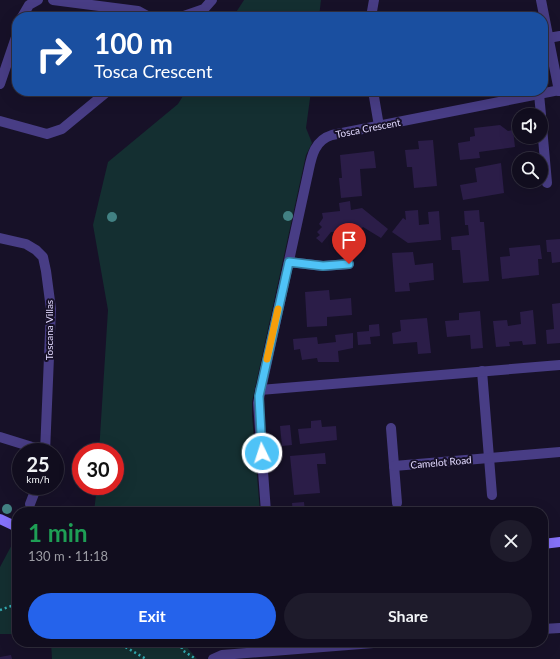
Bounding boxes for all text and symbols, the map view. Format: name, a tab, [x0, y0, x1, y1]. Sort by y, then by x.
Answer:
text: 100 m	[94, 26, 173, 60]
icon: right	[28, 28, 80, 80]
text: Tosca Crescent	[94, 60, 212, 82]
map controls	[512, 108, 548, 188]
button: sound	[512, 108, 548, 144]
street label: Tosca Crescent	[335, 116, 402, 140]
button: search	[512, 152, 548, 188]
pin	[332, 223, 366, 264]
icon: arrive	[338, 229, 360, 251]
street label: Toscana Villas	[43, 300, 55, 360]
position arrow	[241, 432, 283, 474]
speed limit sign: 30	[72, 443, 124, 495]
text: 25	[26, 452, 50, 476]
street label: Camelot Road	[410, 453, 472, 471]
text: km/h	[26, 473, 50, 485]
text: 1 min	[28, 518, 88, 547]
button: close	[490, 520, 532, 562]
text: 130 m · 11:18	[28, 548, 108, 564]
button: Exit	[28, 593, 276, 639]
button: Share	[284, 593, 532, 639]

